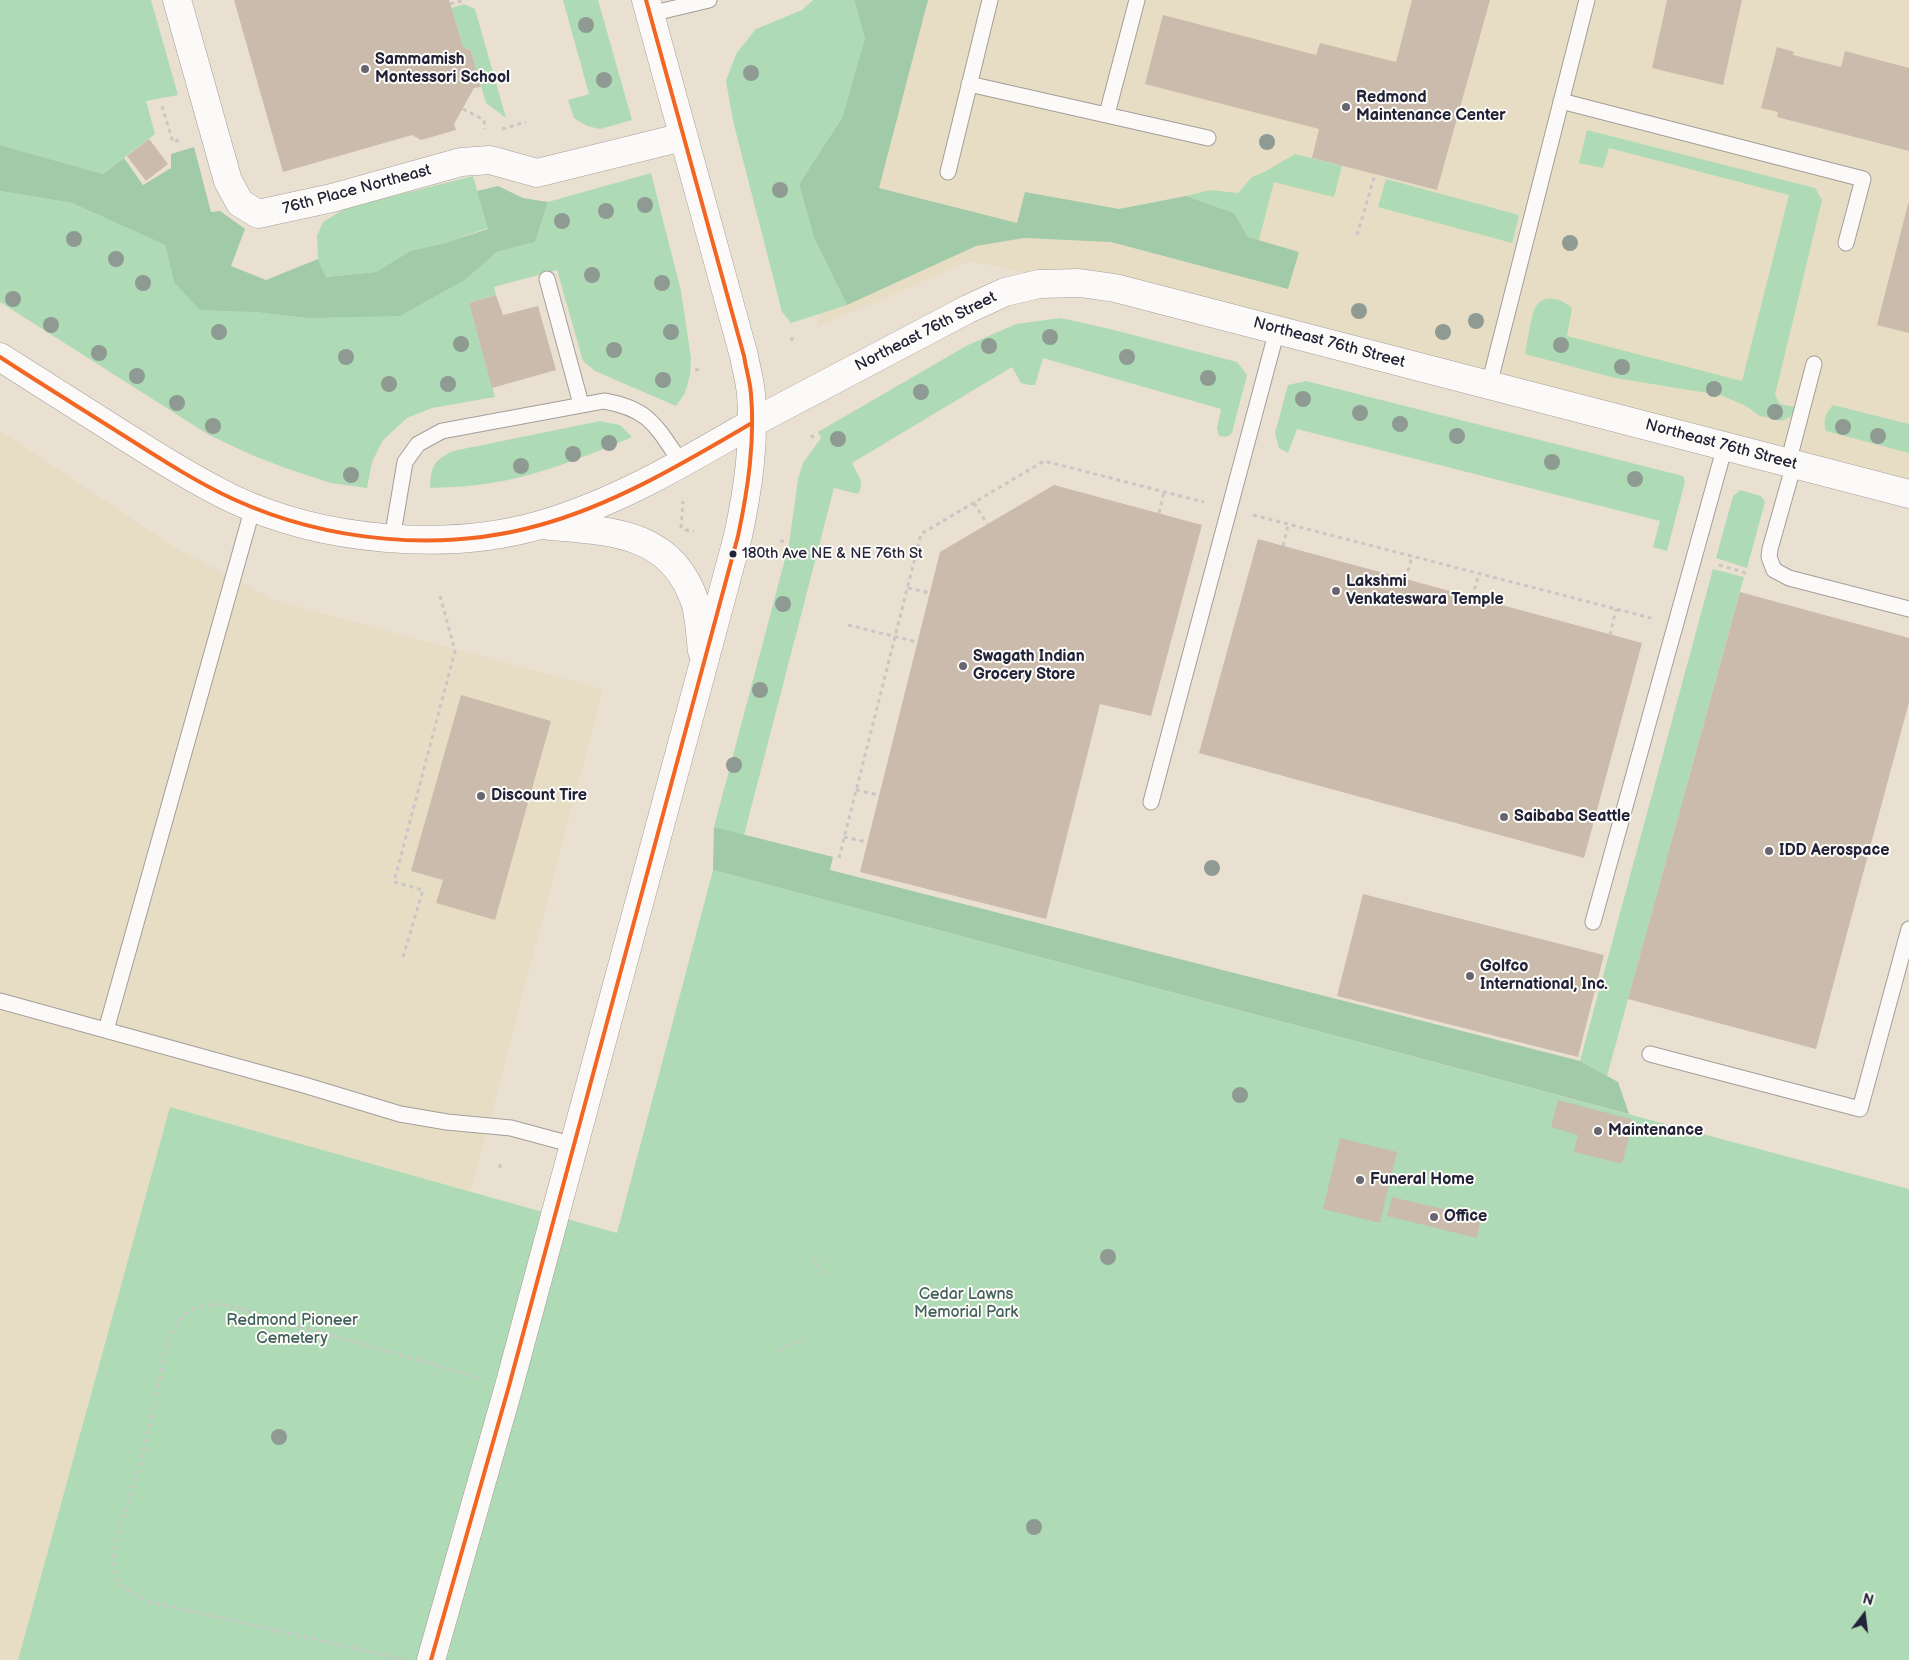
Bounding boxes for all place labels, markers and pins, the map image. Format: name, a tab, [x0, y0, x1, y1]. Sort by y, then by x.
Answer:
place label: Sammamish Montessori School	[375, 50, 510, 88]
marker: Sammamish Montessori School	[359, 63, 371, 75]
place label: Redmond Maintenance Center	[1356, 88, 1506, 126]
marker: Redmond Maintenance Center	[1340, 101, 1352, 113]
place label: 180th Ave NE & NE 76th St	[742, 545, 923, 563]
marker: 180th Ave NE & NE 76th St	[728, 549, 738, 559]
place label: Lakshmi Venkateswara Temple	[1346, 572, 1504, 610]
marker: Lakshmi Venkateswara Temple	[1330, 585, 1342, 597]
place label: Swagath Indian Grocery Store	[973, 647, 1085, 685]
marker: Swagath Indian Grocery Store	[957, 660, 969, 672]
place label: Discount Tire	[491, 786, 587, 806]
marker: Discount Tire	[475, 790, 487, 802]
place label: Saibaba Seattle	[1514, 807, 1630, 827]
marker: Saibaba Seattle	[1498, 811, 1510, 823]
place label: IDD Aerospace	[1779, 841, 1889, 861]
marker: IDD Aerospace	[1763, 845, 1775, 857]
place label: Golfco International, Inc.	[1480, 957, 1608, 995]
marker: Golfco International, Inc.	[1464, 970, 1476, 982]
place label: Maintenance	[1608, 1121, 1703, 1141]
marker: Maintenance	[1592, 1125, 1604, 1137]
place label: Funeral Home	[1370, 1170, 1474, 1190]
marker: Funeral Home	[1354, 1174, 1366, 1186]
place label: Office	[1444, 1207, 1487, 1227]
marker: Office	[1428, 1211, 1440, 1223]

